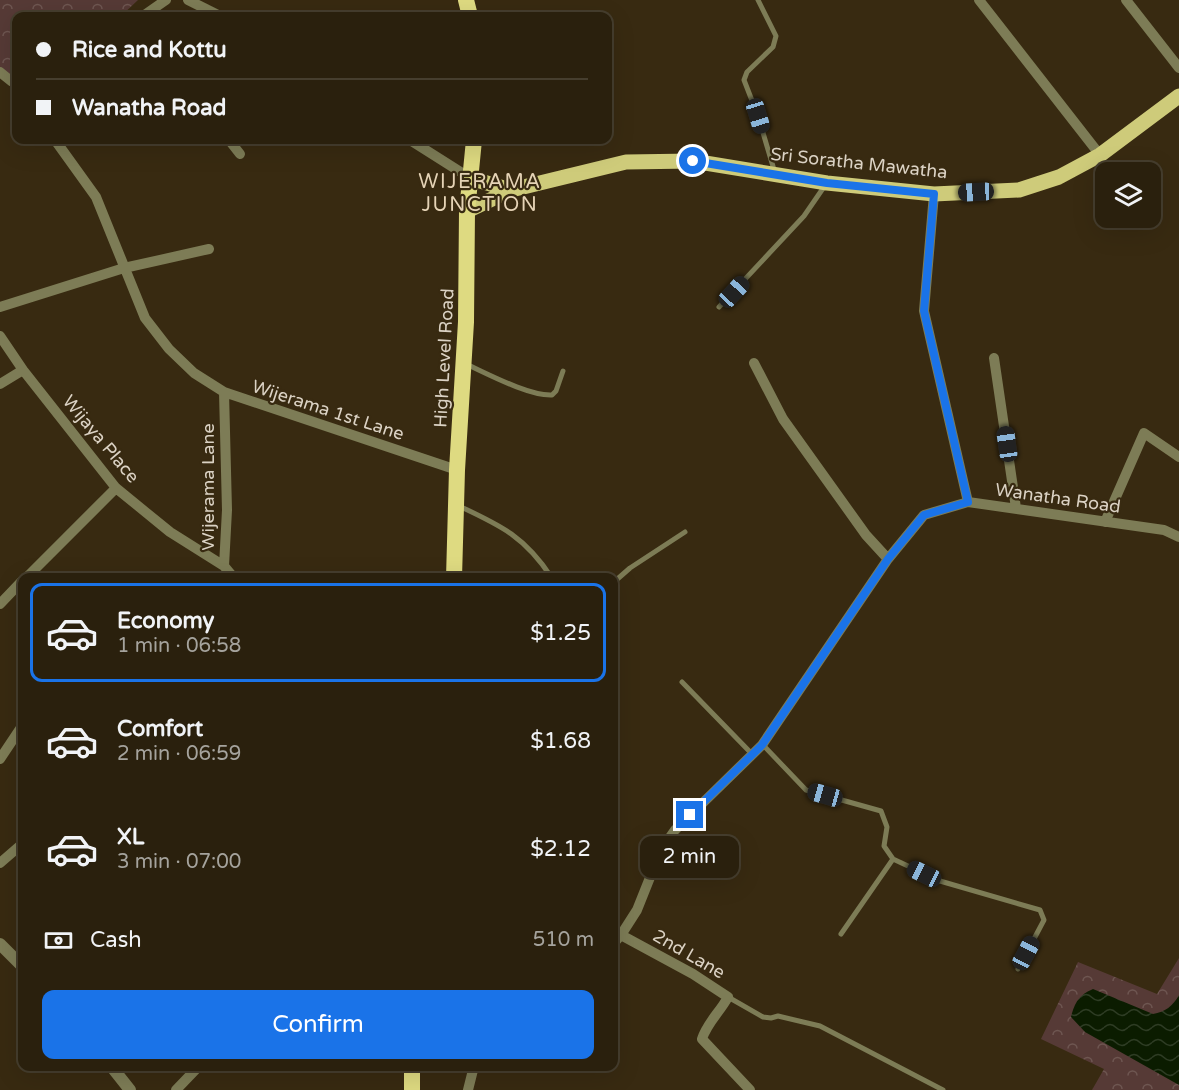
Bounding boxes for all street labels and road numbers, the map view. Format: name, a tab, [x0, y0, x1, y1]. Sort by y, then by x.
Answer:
street label: Sri Soratha Mawatha	[769, 143, 949, 183]
street label: High Level Road	[429, 288, 459, 428]
street label: Wijerama 1st Lane	[249, 375, 407, 445]
street label: Wijaya Place	[58, 391, 144, 487]
street label: Wijerama Lane	[197, 423, 219, 551]
street label: Wanatha Road	[994, 478, 1122, 518]
street label: 2nd Lane	[649, 924, 729, 984]

